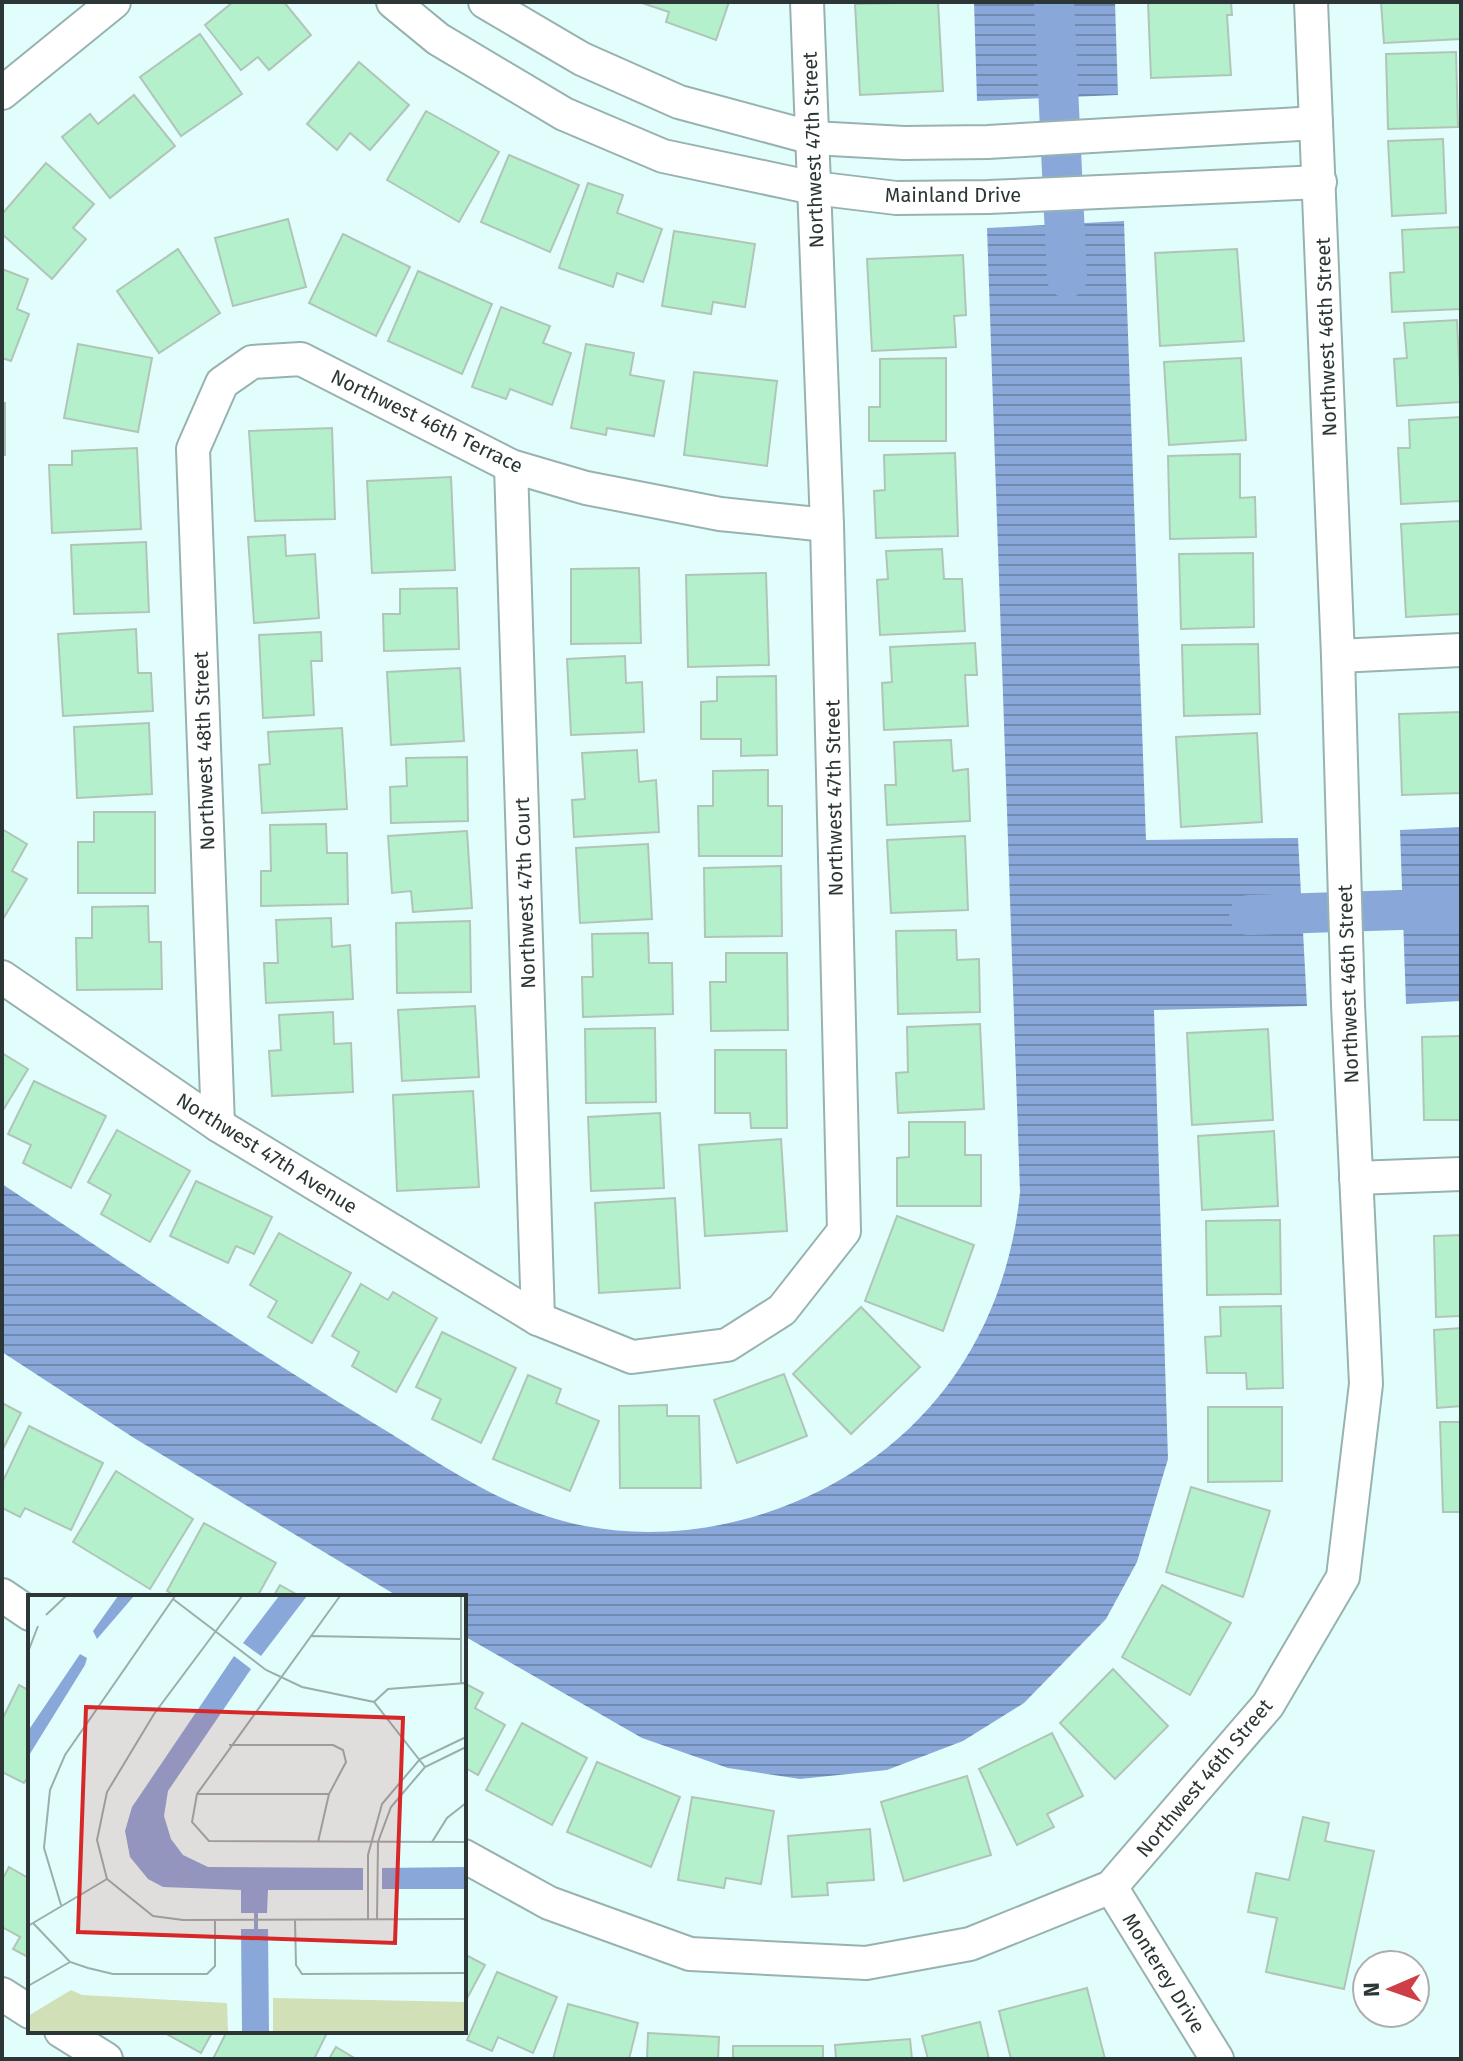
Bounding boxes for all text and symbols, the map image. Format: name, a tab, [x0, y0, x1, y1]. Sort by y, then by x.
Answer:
street label: Northwest 47th Street	[798, 51, 828, 249]
street label: Mainland Drive	[885, 183, 1021, 207]
street label: Northwest 46th Street	[1311, 236, 1341, 437]
street label: Northwest 46th Terrace	[327, 364, 527, 478]
street label: Northwest 48th Street	[189, 650, 219, 851]
street label: Northwest 47th Street	[820, 699, 848, 897]
street label: Northwest 47th Court	[510, 796, 540, 989]
street label: Northwest 46th Street	[1333, 883, 1363, 1084]
street label: Northwest 47th Avenue	[172, 1088, 362, 1218]
inset map	[28, 1595, 466, 2033]
street label: Northwest 46th Street	[1131, 1694, 1278, 1862]
street label: Monterey Drive	[1118, 1909, 1210, 2037]
north arrow	[1351, 1949, 1431, 2029]
text: N	[1358, 1982, 1385, 1997]

